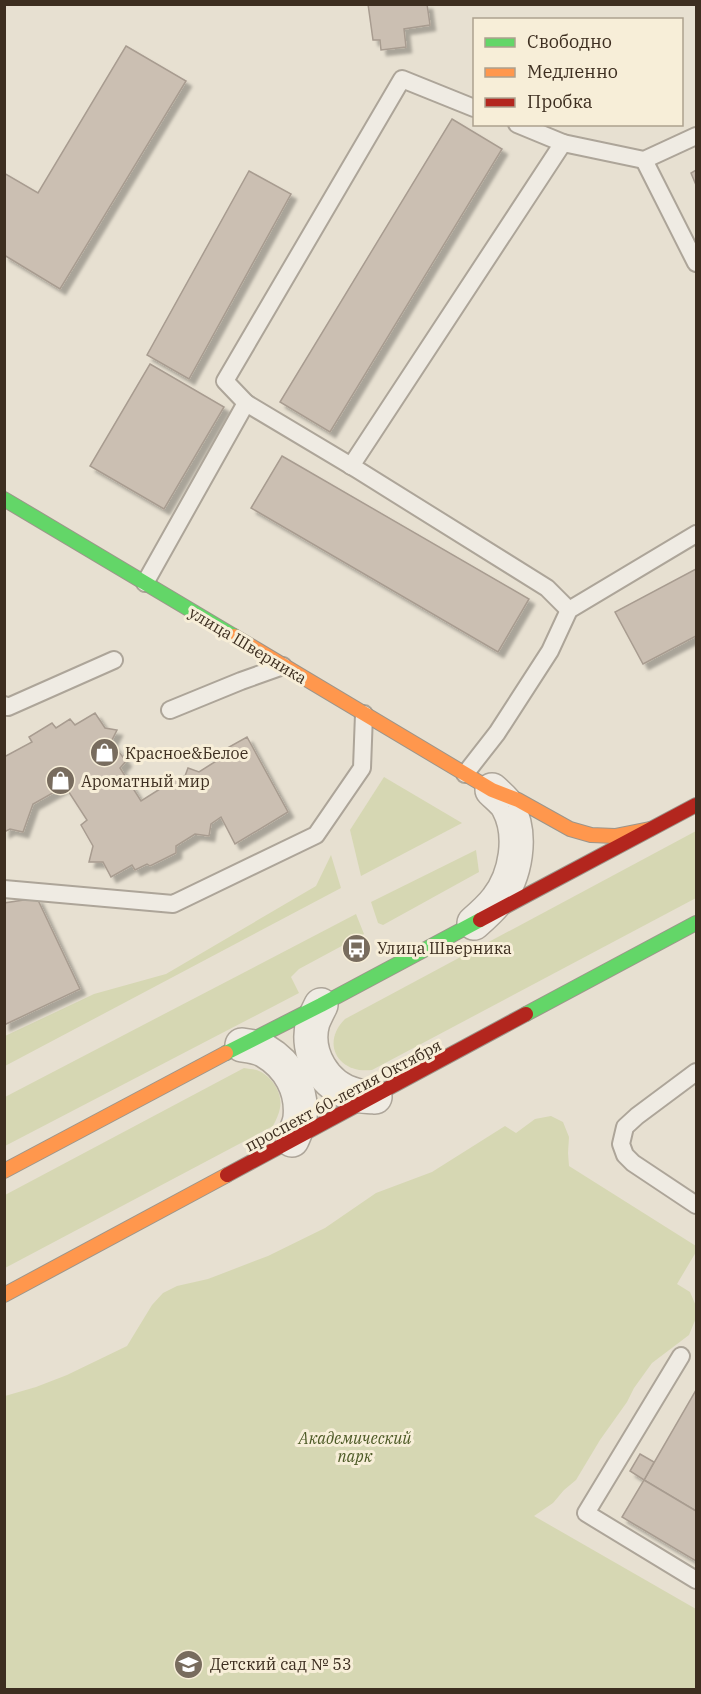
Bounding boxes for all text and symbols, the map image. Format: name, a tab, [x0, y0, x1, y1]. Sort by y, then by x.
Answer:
legend	[473, 18, 683, 126]
text: Свободно	[527, 30, 612, 53]
text: Медленно	[527, 60, 618, 83]
text: Пробка	[527, 90, 593, 113]
street label: улица Шверника	[186, 602, 311, 688]
shop icon: Красное&Белое	[88, 737, 120, 769]
place label: Красное&Белое	[125, 743, 248, 763]
shop icon: Ароматный мир	[44, 765, 76, 797]
place label: Ароматный мир	[81, 771, 210, 791]
bus stop icon: Улица Шверника	[340, 932, 372, 964]
place label: Улица Шверника	[377, 938, 512, 958]
street label: проспект 60-летия Октября	[241, 1034, 445, 1156]
park label: Академический парк	[298, 1428, 411, 1466]
school or university icon: Детский сад № 53	[173, 1648, 205, 1680]
place label: Детский сад № 53	[210, 1654, 352, 1674]

